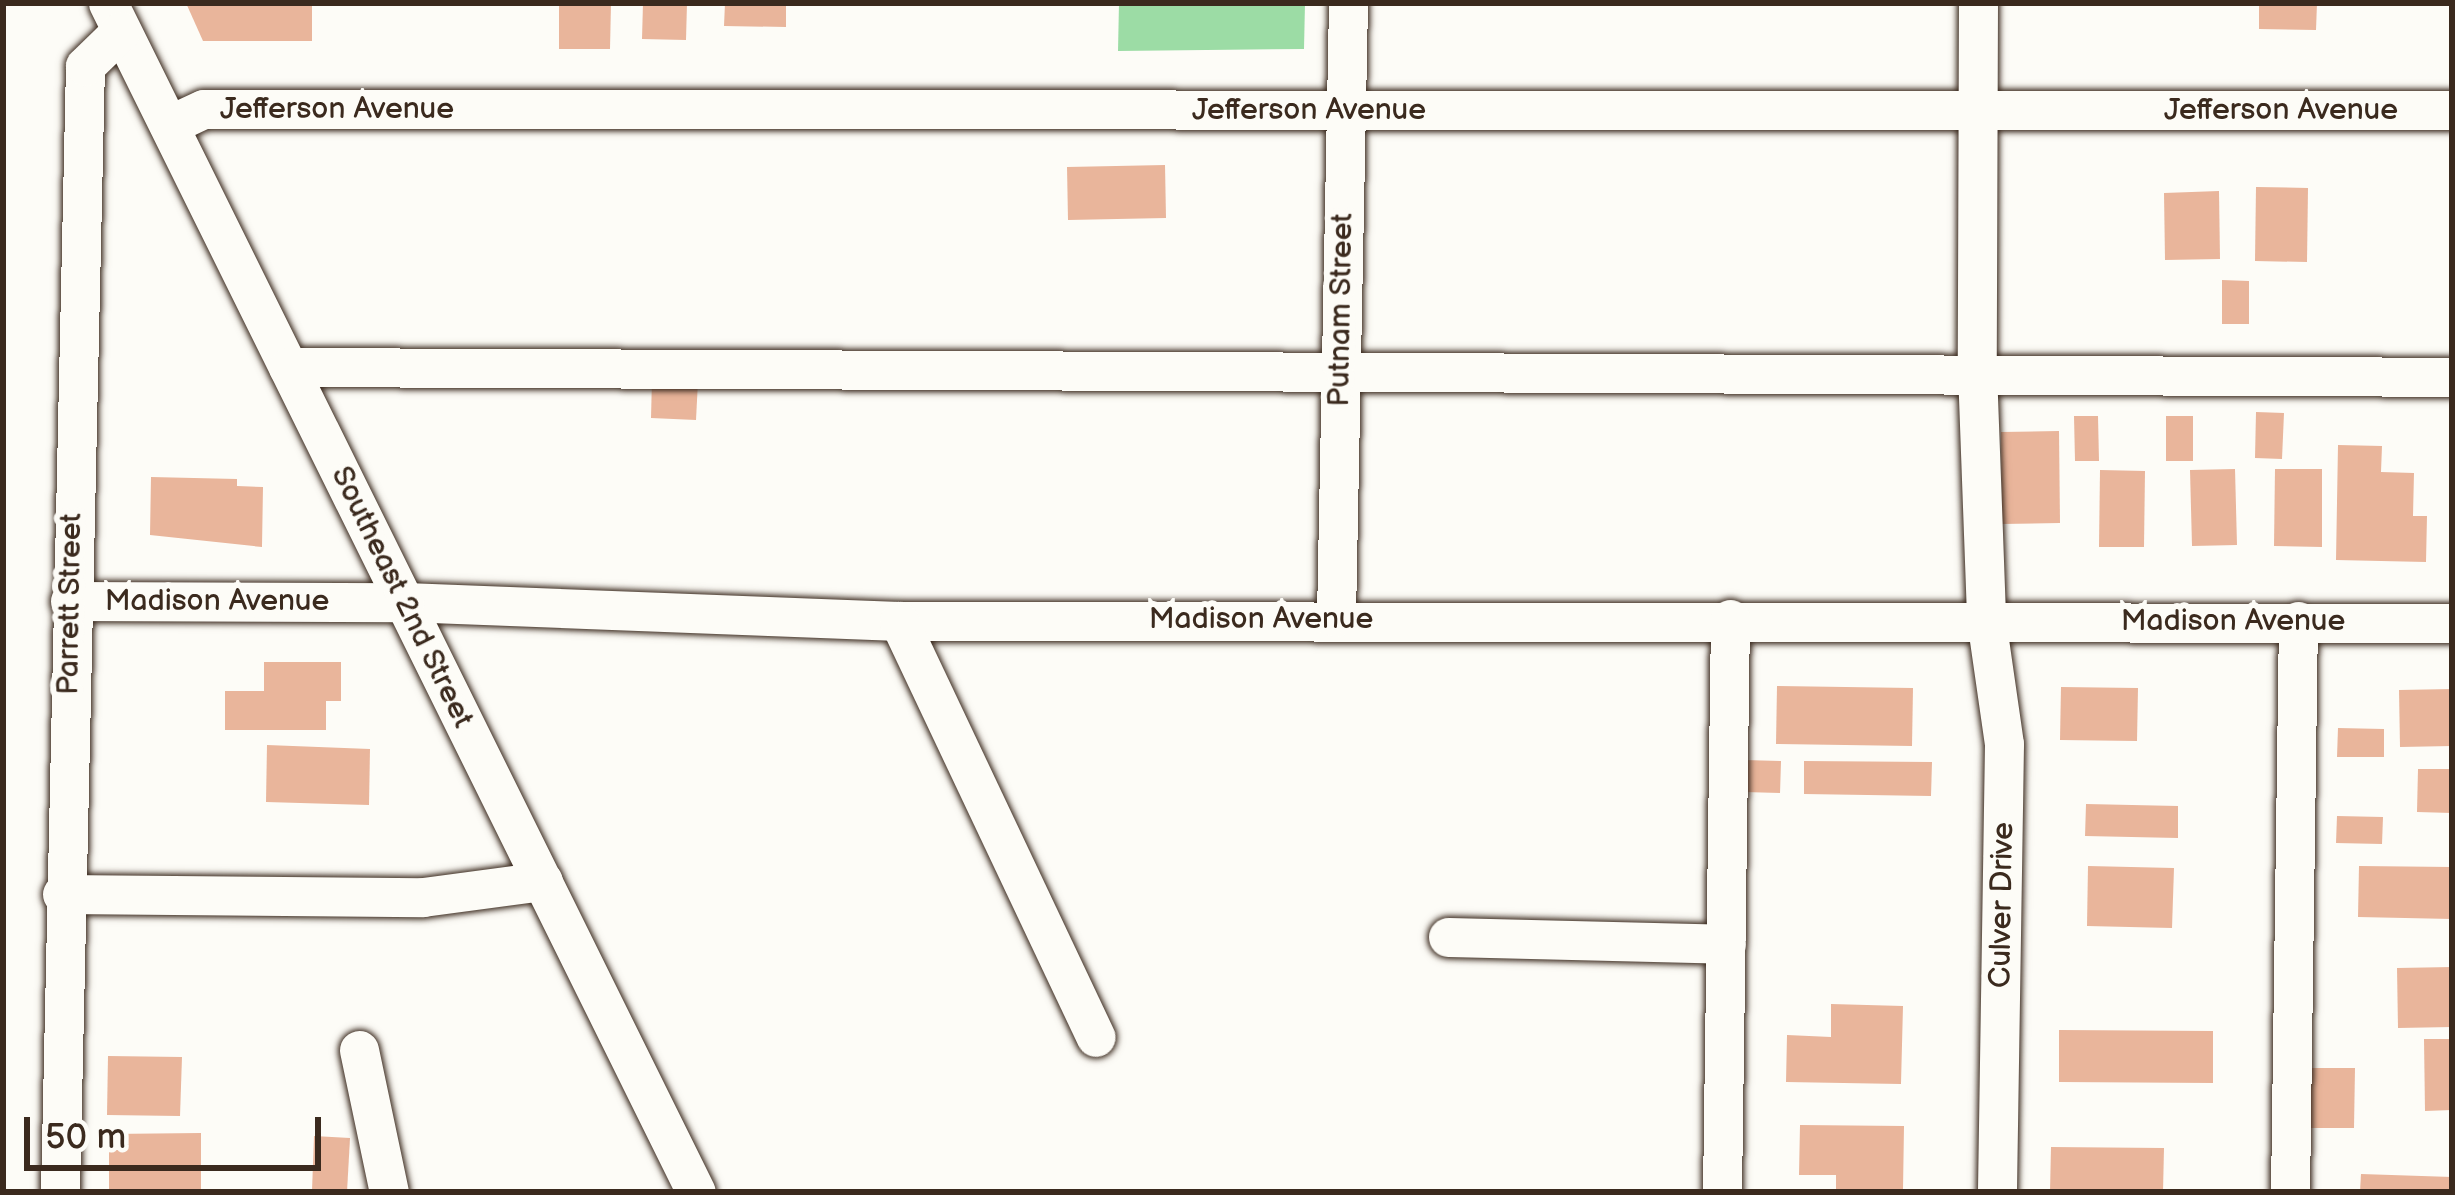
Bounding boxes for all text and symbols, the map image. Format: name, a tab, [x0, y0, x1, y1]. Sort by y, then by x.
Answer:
street label: Jefferson Avenue	[220, 91, 454, 127]
street label: Jefferson Avenue	[1192, 92, 1426, 128]
street label: Jefferson Avenue	[2164, 92, 2398, 128]
street label: Putnam Street	[1321, 213, 1361, 407]
street label: Southeast 2nd Street	[323, 460, 481, 734]
street label: Parrett Street	[50, 512, 90, 696]
street label: Madison Avenue	[105, 583, 329, 619]
street label: Madison Avenue	[1149, 601, 1373, 637]
street label: Madison Avenue	[2121, 603, 2345, 639]
street label: Culver Drive	[1983, 822, 2021, 988]
scale bar	[30, 1093, 327, 1167]
text: 50 m	[45, 1116, 126, 1159]

